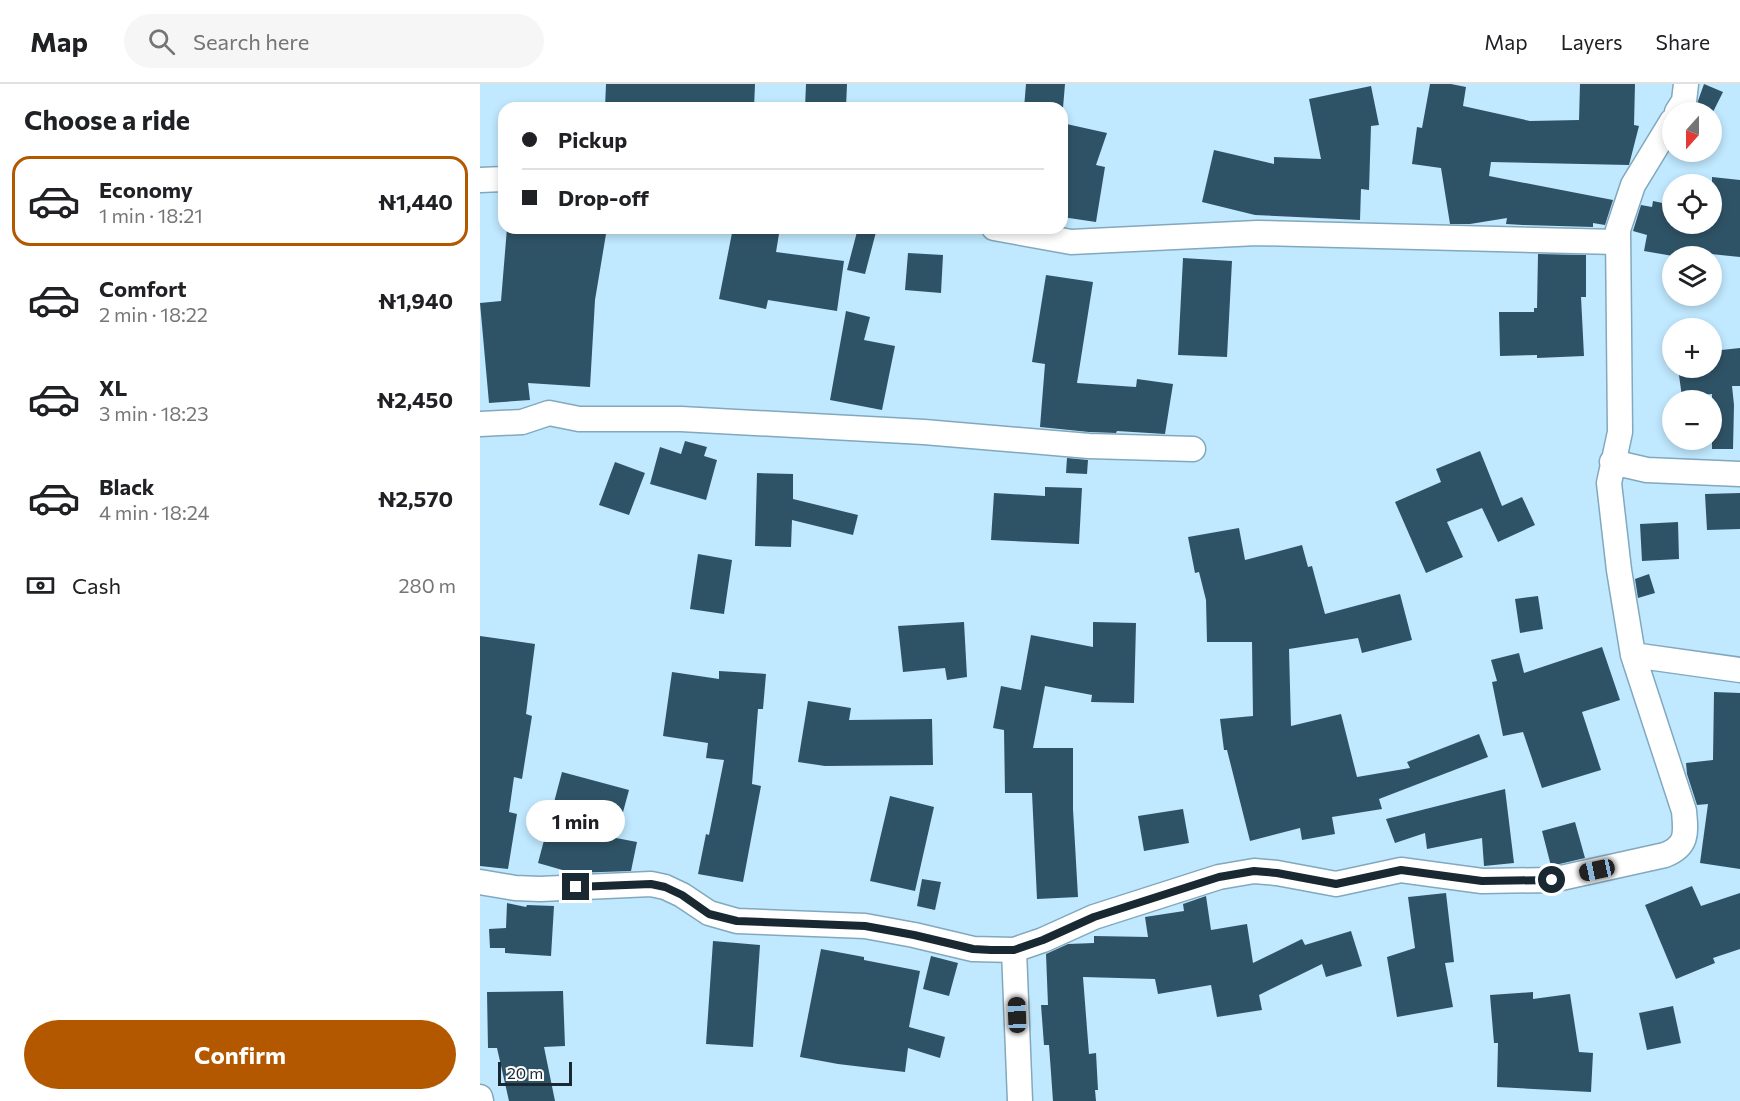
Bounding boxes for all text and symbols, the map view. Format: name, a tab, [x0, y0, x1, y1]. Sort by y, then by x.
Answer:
search box	[124, 14, 544, 68]
text: Map	[30, 24, 88, 58]
icon: search	[145, 25, 178, 58]
text: Search here	[193, 28, 309, 55]
text: Map	[1484, 29, 1528, 54]
text: Layers	[1561, 29, 1623, 54]
text: Share	[1656, 29, 1710, 54]
north arrow	[1662, 102, 1722, 162]
map controls	[1662, 102, 1722, 450]
text: Choose a ride	[24, 103, 190, 136]
text: Pickup	[558, 126, 627, 153]
icon: car	[27, 174, 81, 228]
button: locate	[1662, 174, 1722, 234]
text: Economy	[99, 176, 193, 203]
text: Drop-off	[558, 184, 649, 211]
text: ₦1,440	[378, 188, 453, 215]
text: 1 min · 18:21	[99, 203, 203, 227]
button: layers	[1662, 246, 1722, 306]
icon: car	[27, 273, 81, 327]
text: Comfort	[99, 275, 187, 302]
text: ₦1,940	[378, 287, 453, 314]
text: 2 min · 18:22	[99, 302, 208, 326]
button: +	[1662, 318, 1722, 378]
icon: car	[27, 372, 81, 426]
text: XL	[99, 374, 127, 401]
text: ₦2,450	[376, 386, 453, 413]
button: −	[1662, 390, 1722, 450]
text: 3 min · 18:23	[99, 401, 209, 425]
icon: car	[27, 471, 81, 525]
text: Black	[99, 473, 154, 500]
text: ₦2,570	[378, 485, 453, 512]
text: 4 min · 18:24	[99, 500, 209, 524]
icon: cash	[24, 569, 57, 602]
text: Cash	[72, 572, 121, 599]
text: 280 m	[398, 573, 456, 597]
callout: 1 min	[526, 800, 626, 842]
text: 1 min	[552, 809, 599, 833]
car	[1578, 857, 1616, 883]
route start	[1538, 866, 1565, 893]
route end	[562, 873, 589, 900]
car	[1007, 997, 1027, 1033]
button: Confirm	[24, 1020, 456, 1089]
scale bar	[498, 1059, 572, 1086]
text: 20 m	[507, 1063, 543, 1082]

